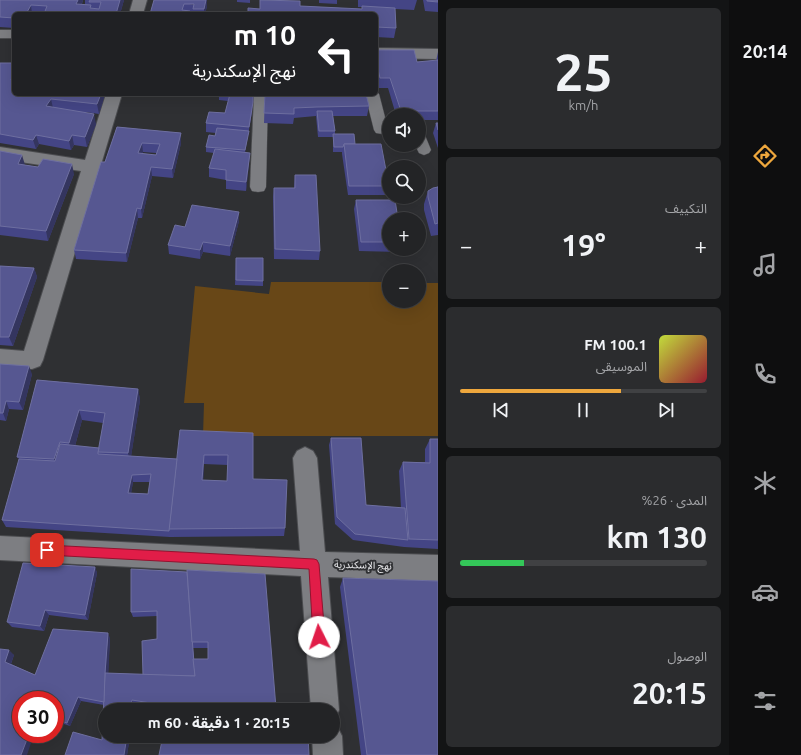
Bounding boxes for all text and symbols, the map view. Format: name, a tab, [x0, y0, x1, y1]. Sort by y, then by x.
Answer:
text: 10 m	[234, 19, 296, 50]
icon: left	[310, 28, 362, 80]
text: 20:14	[742, 41, 788, 61]
text: 25	[554, 43, 613, 101]
text: نهج الإسكندرية	[192, 60, 296, 80]
text: km/h	[568, 98, 599, 112]
map controls	[382, 108, 426, 308]
button: sound	[382, 108, 426, 152]
icon: directions	[751, 142, 779, 170]
button: search	[382, 160, 426, 204]
text: التكييف	[665, 201, 707, 215]
button: +	[382, 212, 426, 256]
text: 19°	[561, 228, 606, 262]
text: −	[460, 233, 472, 258]
text: +	[695, 233, 707, 258]
icon: music	[751, 251, 779, 279]
button: −	[382, 264, 426, 308]
text: 100.1 FM	[584, 336, 647, 353]
text: الموسيقى	[596, 359, 647, 373]
icon: phone	[751, 360, 779, 388]
icon: previous	[490, 399, 512, 421]
icon: pause	[572, 399, 594, 421]
icon: next	[655, 399, 677, 421]
icon: climate	[751, 469, 779, 497]
text: المدى · 26%	[641, 493, 707, 507]
text: 130 km	[606, 520, 707, 554]
pin	[30, 533, 64, 567]
icon: arrive	[36, 539, 58, 561]
street label: نهج الإسكندرية	[334, 558, 392, 574]
icon: car	[751, 578, 779, 606]
position arrow	[298, 616, 340, 658]
text: الوصول	[667, 649, 707, 663]
text: 20:15	[632, 676, 707, 710]
icon: filters	[751, 687, 779, 715]
speed limit sign: 30	[12, 691, 64, 743]
text: 20:15 · 1 دقيقة · 60 m	[148, 714, 290, 731]

